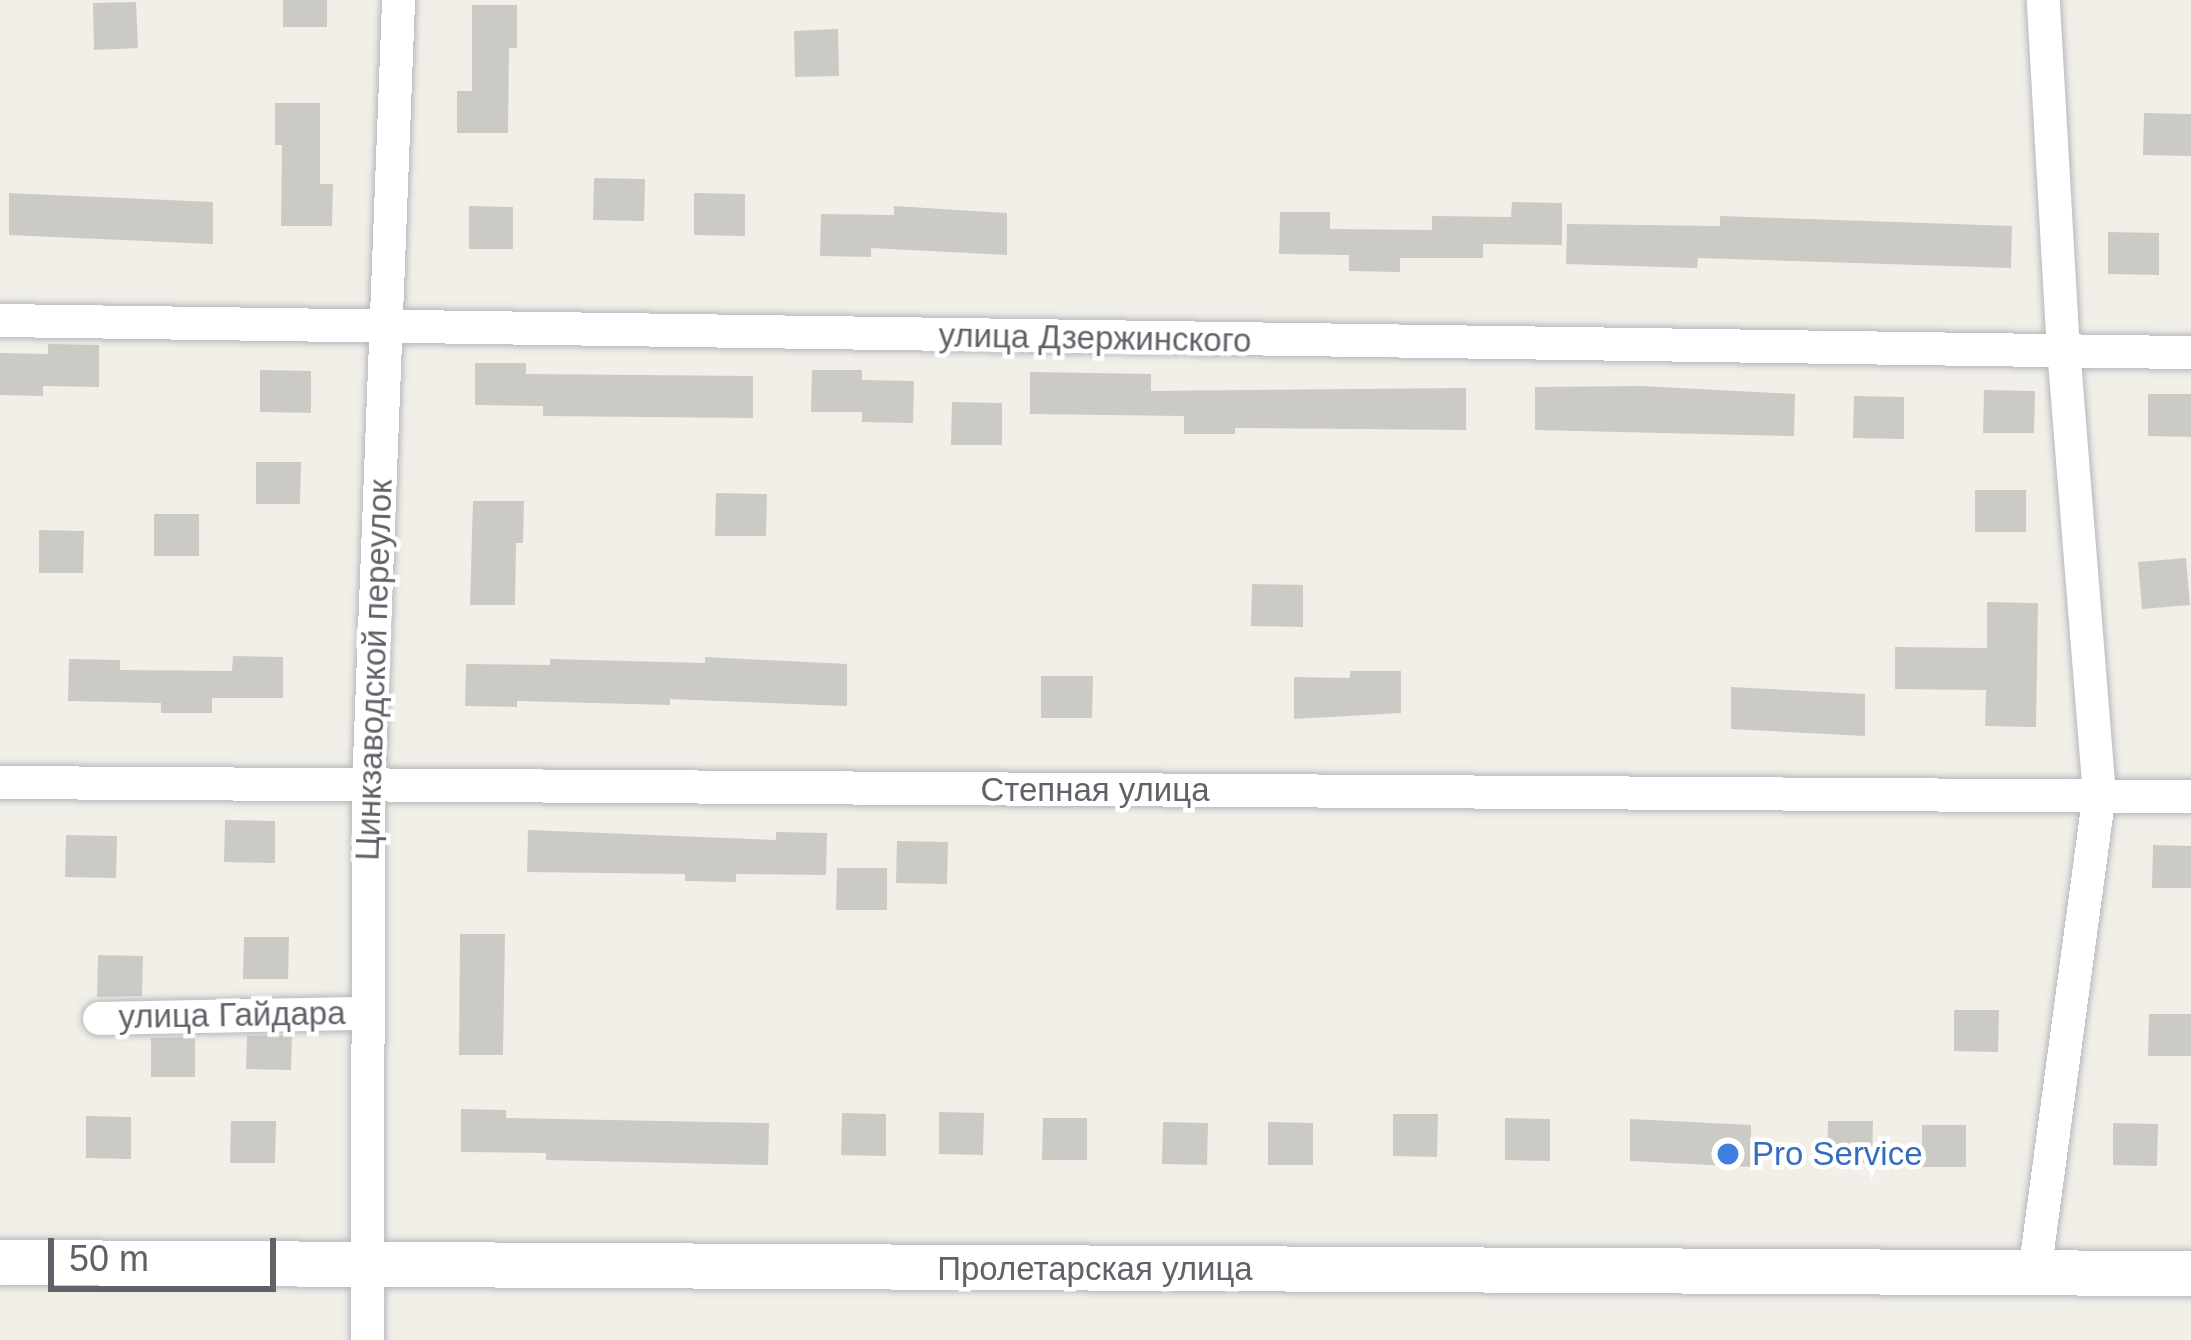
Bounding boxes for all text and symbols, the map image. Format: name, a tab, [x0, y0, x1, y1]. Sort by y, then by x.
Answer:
street label: улица Дзержинского	[938, 315, 1252, 361]
street label: Цинкзаводской переулок	[348, 479, 400, 861]
street label: Степная улица	[980, 770, 1210, 810]
street label: улица Гайдара	[118, 993, 346, 1037]
place label: Pro Service	[1752, 1134, 1923, 1174]
marker: Pro Service	[1715, 1141, 1741, 1167]
scale bar	[54, 1214, 282, 1288]
text: 50 m	[69, 1238, 149, 1279]
street label: Пролетарская улица	[937, 1249, 1253, 1289]

